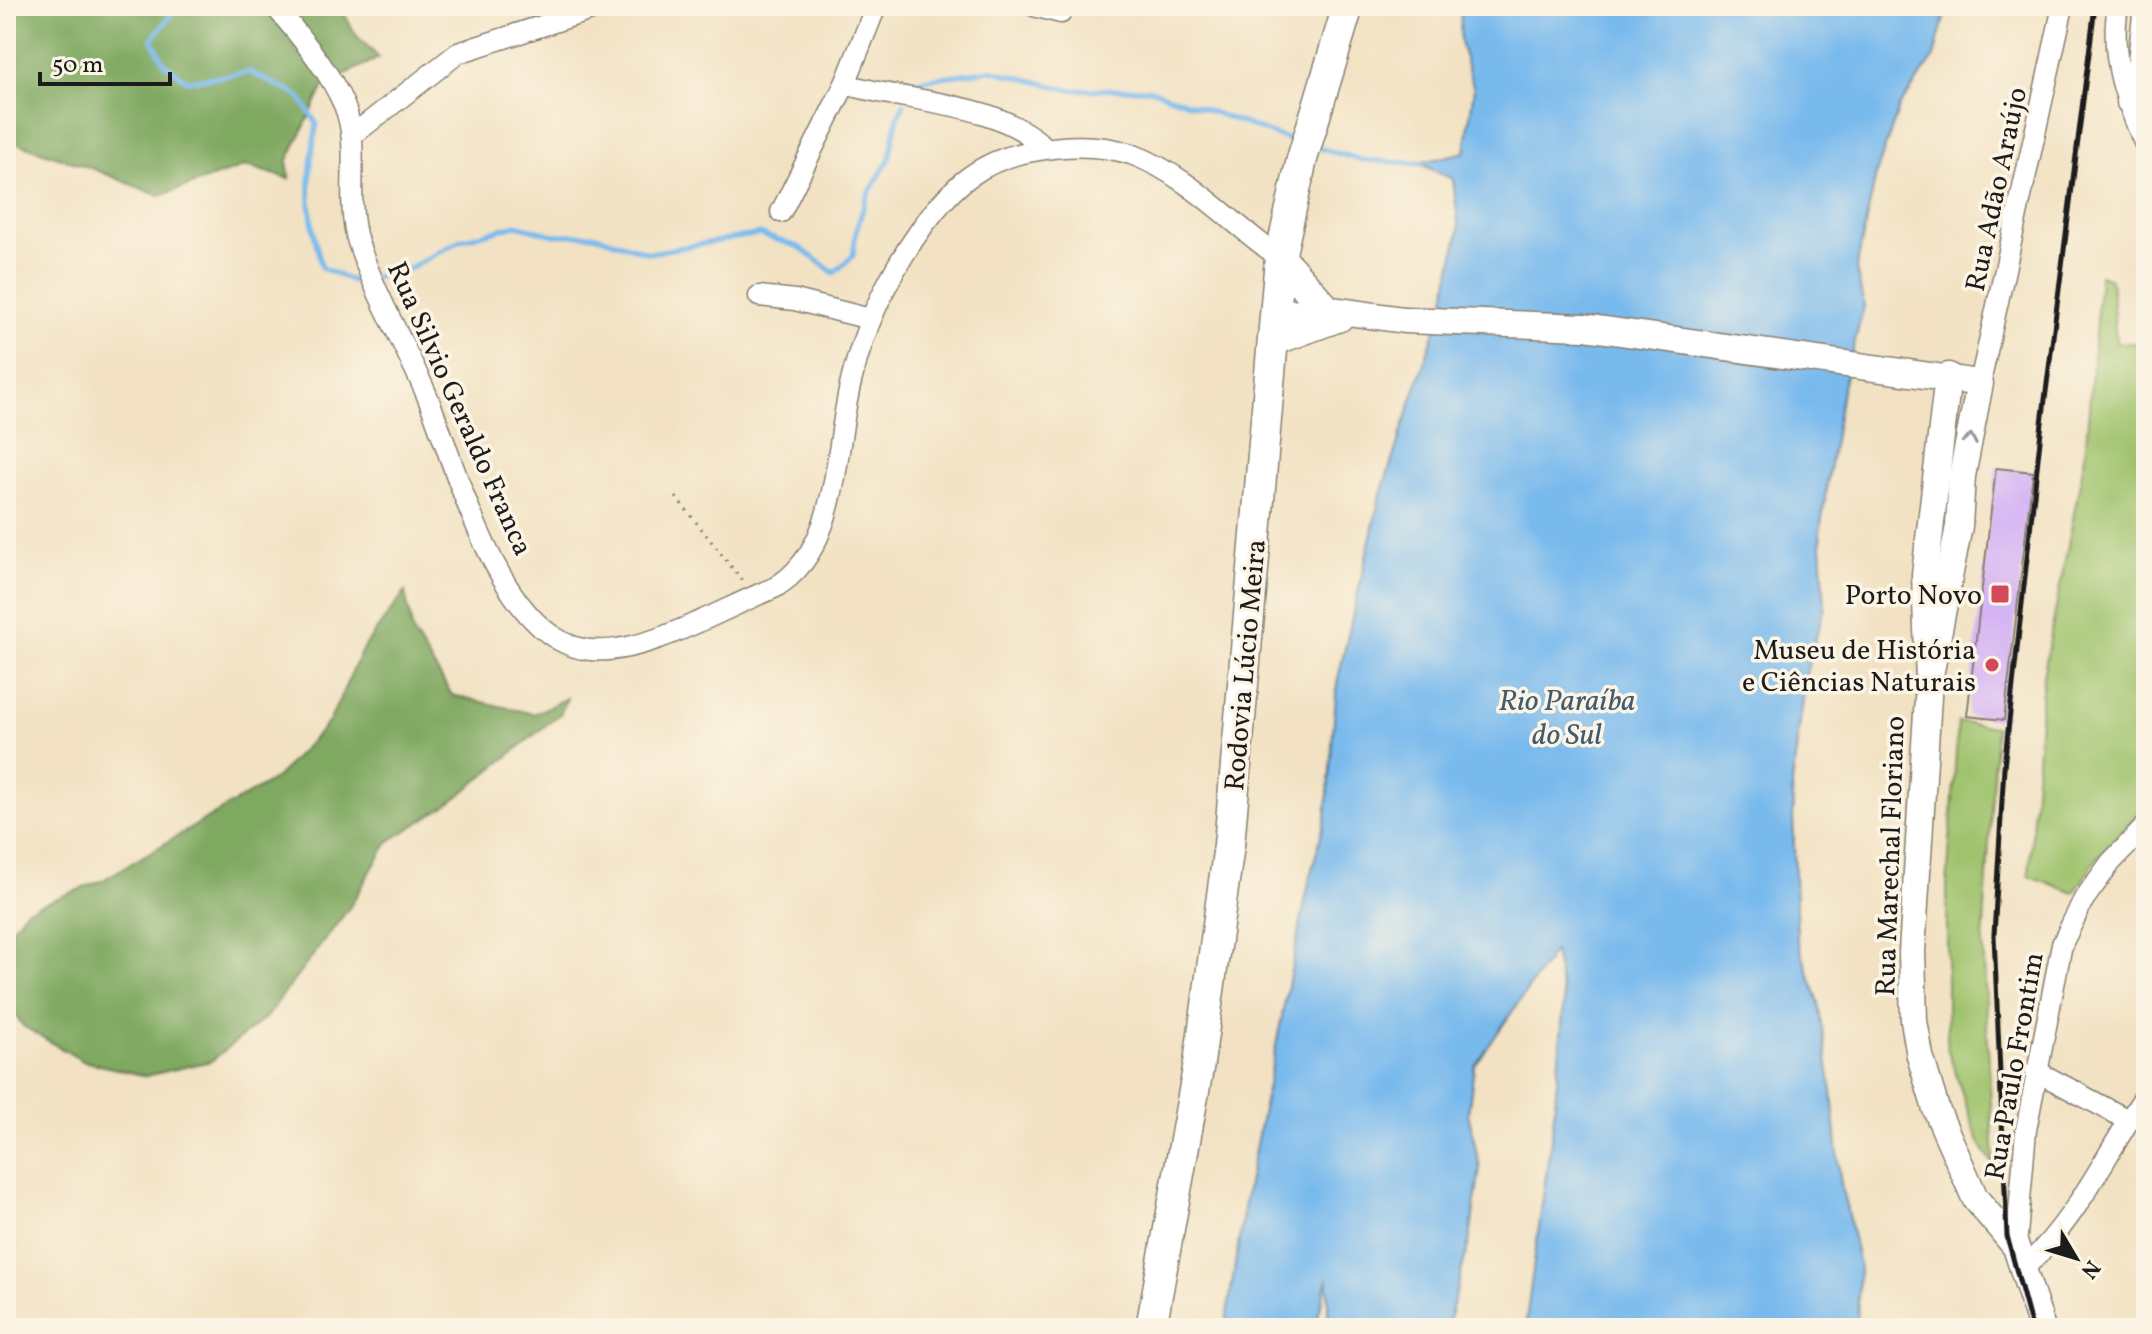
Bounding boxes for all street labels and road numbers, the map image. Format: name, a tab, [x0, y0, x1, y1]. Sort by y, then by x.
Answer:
street label: Rua Adão Araújo	[1957, 84, 2038, 295]
street label: Rua Silvio Geraldo Franca	[376, 256, 541, 562]
street label: Rodovia Lúcio Meira	[1216, 538, 1277, 793]
street label: Rua Marechal Floriano	[1867, 715, 1916, 997]
street label: Rua Paulo Frontim	[1976, 949, 2055, 1183]

